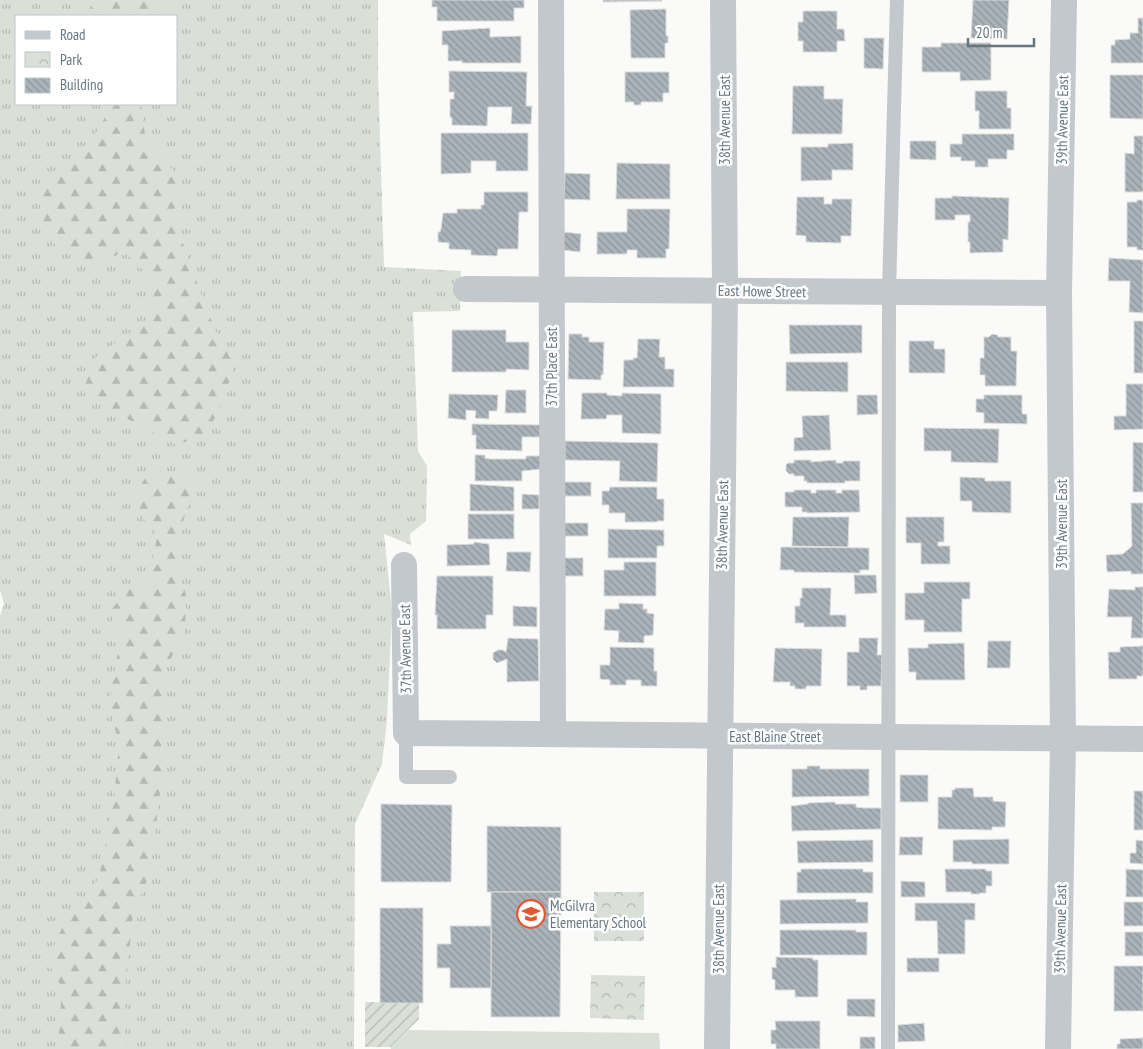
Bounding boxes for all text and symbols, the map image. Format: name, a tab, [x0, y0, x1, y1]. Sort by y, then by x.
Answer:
legend	[15, 15, 178, 105]
scale bar	[968, 15, 1034, 47]
text: 20 m	[976, 23, 1002, 42]
text: Road	[60, 25, 86, 44]
text: Park	[60, 50, 82, 69]
text: Building	[60, 75, 103, 94]
street label: 38th Avenue East	[715, 75, 734, 165]
street label: 39th Avenue East	[1052, 75, 1072, 165]
street label: East Howe Street	[718, 281, 806, 301]
street label: 37th Place East	[542, 327, 561, 407]
street label: 39th Avenue East	[1052, 479, 1071, 569]
street label: 38th Avenue East	[712, 480, 732, 570]
street label: 37th Avenue East	[395, 604, 415, 694]
street label: East Blaine Street	[729, 727, 821, 746]
street label: 38th Avenue East	[709, 884, 728, 974]
street label: 39th Avenue East	[1050, 884, 1070, 974]
place label: McGilvra Elementary School	[550, 896, 647, 932]
school or university icon: McGilvra Elementary School	[516, 899, 546, 929]

